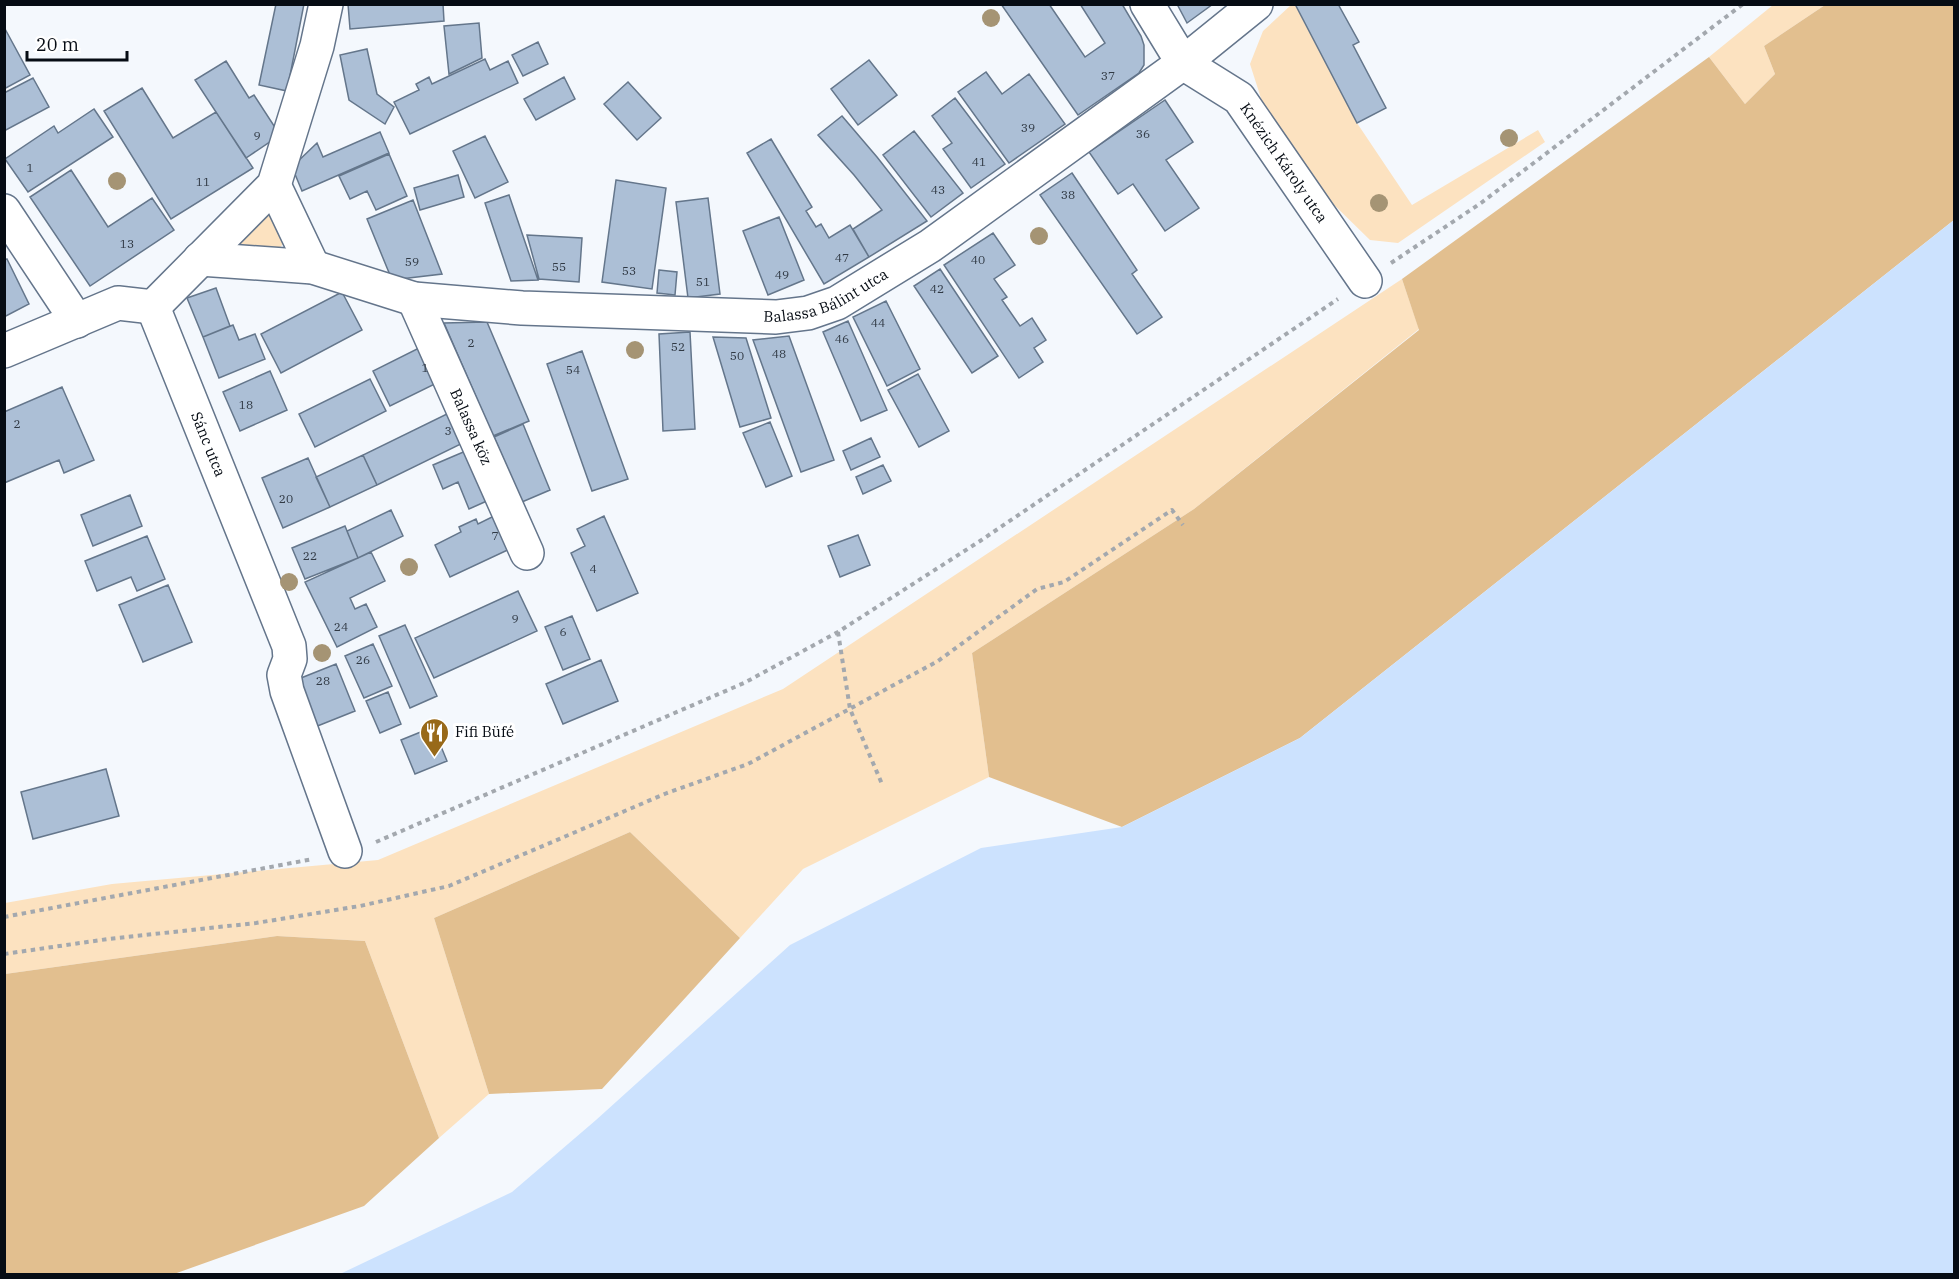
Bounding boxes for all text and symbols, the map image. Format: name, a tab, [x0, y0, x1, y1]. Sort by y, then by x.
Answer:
scale bar	[27, 24, 128, 62]
text: 20 m	[36, 33, 79, 56]
house number: 37	[1101, 68, 1115, 83]
street label: Knézich Károly utca	[1236, 99, 1332, 226]
house number: 39	[1021, 120, 1035, 135]
house number: 36	[1136, 126, 1150, 141]
house number: 9	[253, 128, 261, 143]
house number: 41	[972, 154, 986, 169]
house number: 1	[26, 160, 34, 175]
house number: 11	[196, 174, 210, 189]
house number: 43	[931, 182, 945, 197]
house number: 38	[1061, 187, 1075, 202]
house number: 13	[120, 236, 134, 251]
house number: 47	[835, 250, 849, 265]
house number: 40	[971, 252, 985, 267]
house number: 59	[405, 254, 419, 269]
house number: 55	[552, 259, 566, 274]
house number: 53	[622, 263, 636, 278]
street label: Balassa Bálint utca	[763, 264, 891, 326]
house number: 49	[775, 267, 789, 282]
house number: 51	[696, 274, 710, 289]
house number: 42	[930, 281, 944, 296]
house number: 44	[871, 315, 885, 330]
house number: 46	[835, 331, 849, 346]
house number: 2	[467, 335, 475, 350]
house number: 52	[671, 339, 685, 354]
house number: 48	[772, 346, 786, 361]
house number: 50	[730, 348, 744, 363]
house number: 1	[421, 360, 429, 375]
house number: 54	[566, 362, 580, 377]
street label: Balassa köz	[446, 386, 497, 468]
house number: 18	[239, 397, 253, 412]
street label: Sánc utca	[187, 409, 230, 479]
house number: 2	[13, 416, 21, 431]
house number: 3	[444, 423, 452, 438]
house number: 20	[279, 491, 293, 506]
house number: 7	[491, 528, 499, 543]
house number: 22	[303, 548, 317, 563]
house number: 4	[589, 561, 597, 576]
house number: 9	[511, 611, 519, 626]
house number: 24	[334, 619, 348, 634]
house number: 6	[559, 624, 567, 639]
house number: 26	[356, 652, 370, 667]
house number: 28	[316, 673, 330, 688]
restaurant icon: Fifi Büfé	[418, 716, 450, 758]
place label: Fifi Büfé	[455, 722, 514, 741]

